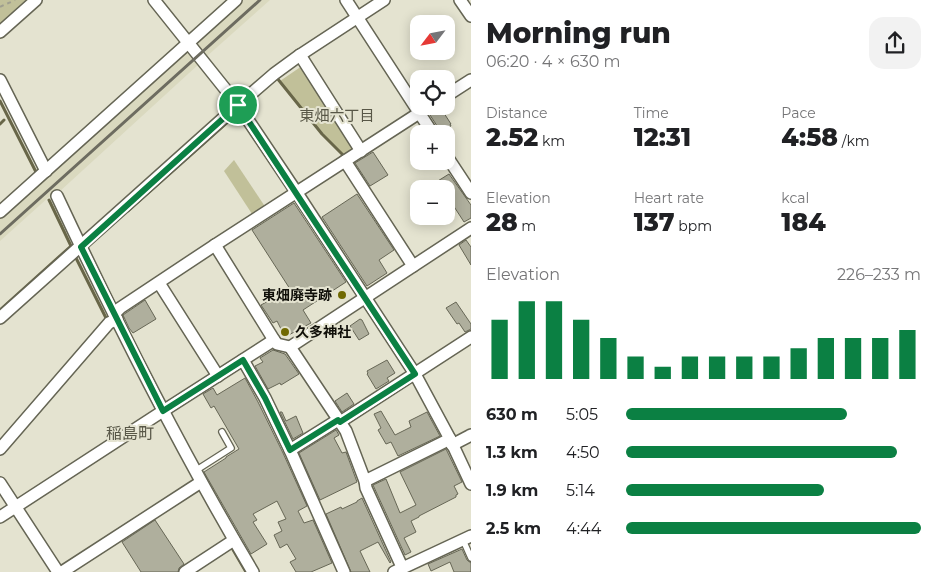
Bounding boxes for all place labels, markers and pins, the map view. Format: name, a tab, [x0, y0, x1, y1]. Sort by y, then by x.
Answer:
pin	[217, 84, 259, 126]
place label: 東畑廃寺跡	[262, 286, 332, 304]
marker: 東畑廃寺跡	[336, 289, 348, 301]
place label: 久多神社	[295, 323, 351, 341]
marker: 久多神社	[279, 326, 291, 338]

